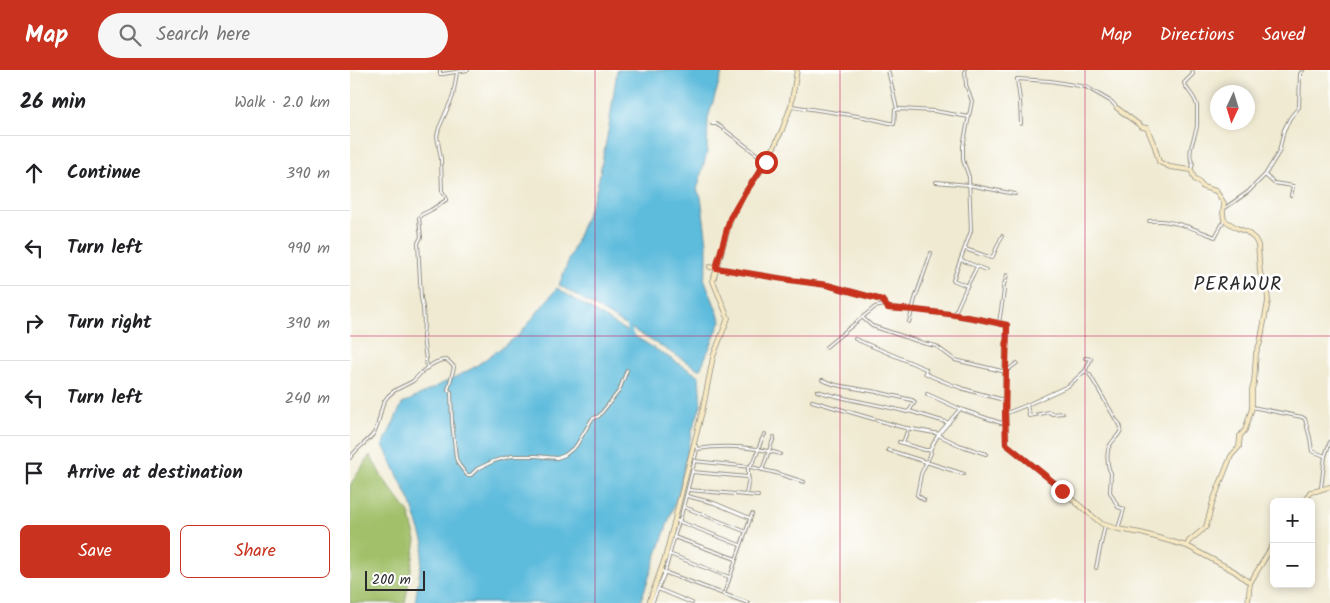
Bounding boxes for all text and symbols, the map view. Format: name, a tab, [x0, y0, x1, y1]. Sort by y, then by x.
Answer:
search box	[98, 13, 448, 58]
text: Map	[25, 16, 68, 55]
text: Search here	[156, 20, 250, 50]
icon: search	[116, 21, 144, 49]
text: Map	[1100, 21, 1132, 50]
text: Directions	[1160, 21, 1234, 50]
text: Saved	[1262, 21, 1305, 50]
north arrow	[1210, 85, 1255, 130]
text: 26 min	[20, 86, 86, 119]
text: Walk · 2.0 km	[234, 90, 330, 115]
route start	[755, 151, 778, 174]
text: Continue	[67, 158, 140, 188]
icon: ahead	[20, 159, 48, 187]
text: 390 m	[286, 161, 330, 186]
text: Turn left	[67, 233, 142, 263]
icon: left	[20, 234, 48, 262]
text: 990 m	[287, 236, 330, 261]
district label: PERAWUR	[1194, 270, 1282, 300]
text: Turn right	[67, 308, 152, 338]
icon: right	[20, 309, 48, 337]
text: 390 m	[286, 311, 330, 336]
text: Turn left	[67, 383, 142, 413]
icon: left	[20, 384, 48, 412]
text: 240 m	[285, 386, 330, 411]
text: Arrive at destination	[67, 458, 243, 488]
icon: arrive	[20, 459, 48, 487]
route end	[1051, 480, 1074, 503]
map controls	[1270, 498, 1315, 588]
button: +	[1270, 498, 1315, 543]
button: Save	[20, 525, 170, 578]
button: Share	[180, 525, 330, 578]
button: −	[1270, 543, 1315, 588]
scale bar	[365, 568, 425, 591]
text: 200 m	[372, 569, 411, 591]

